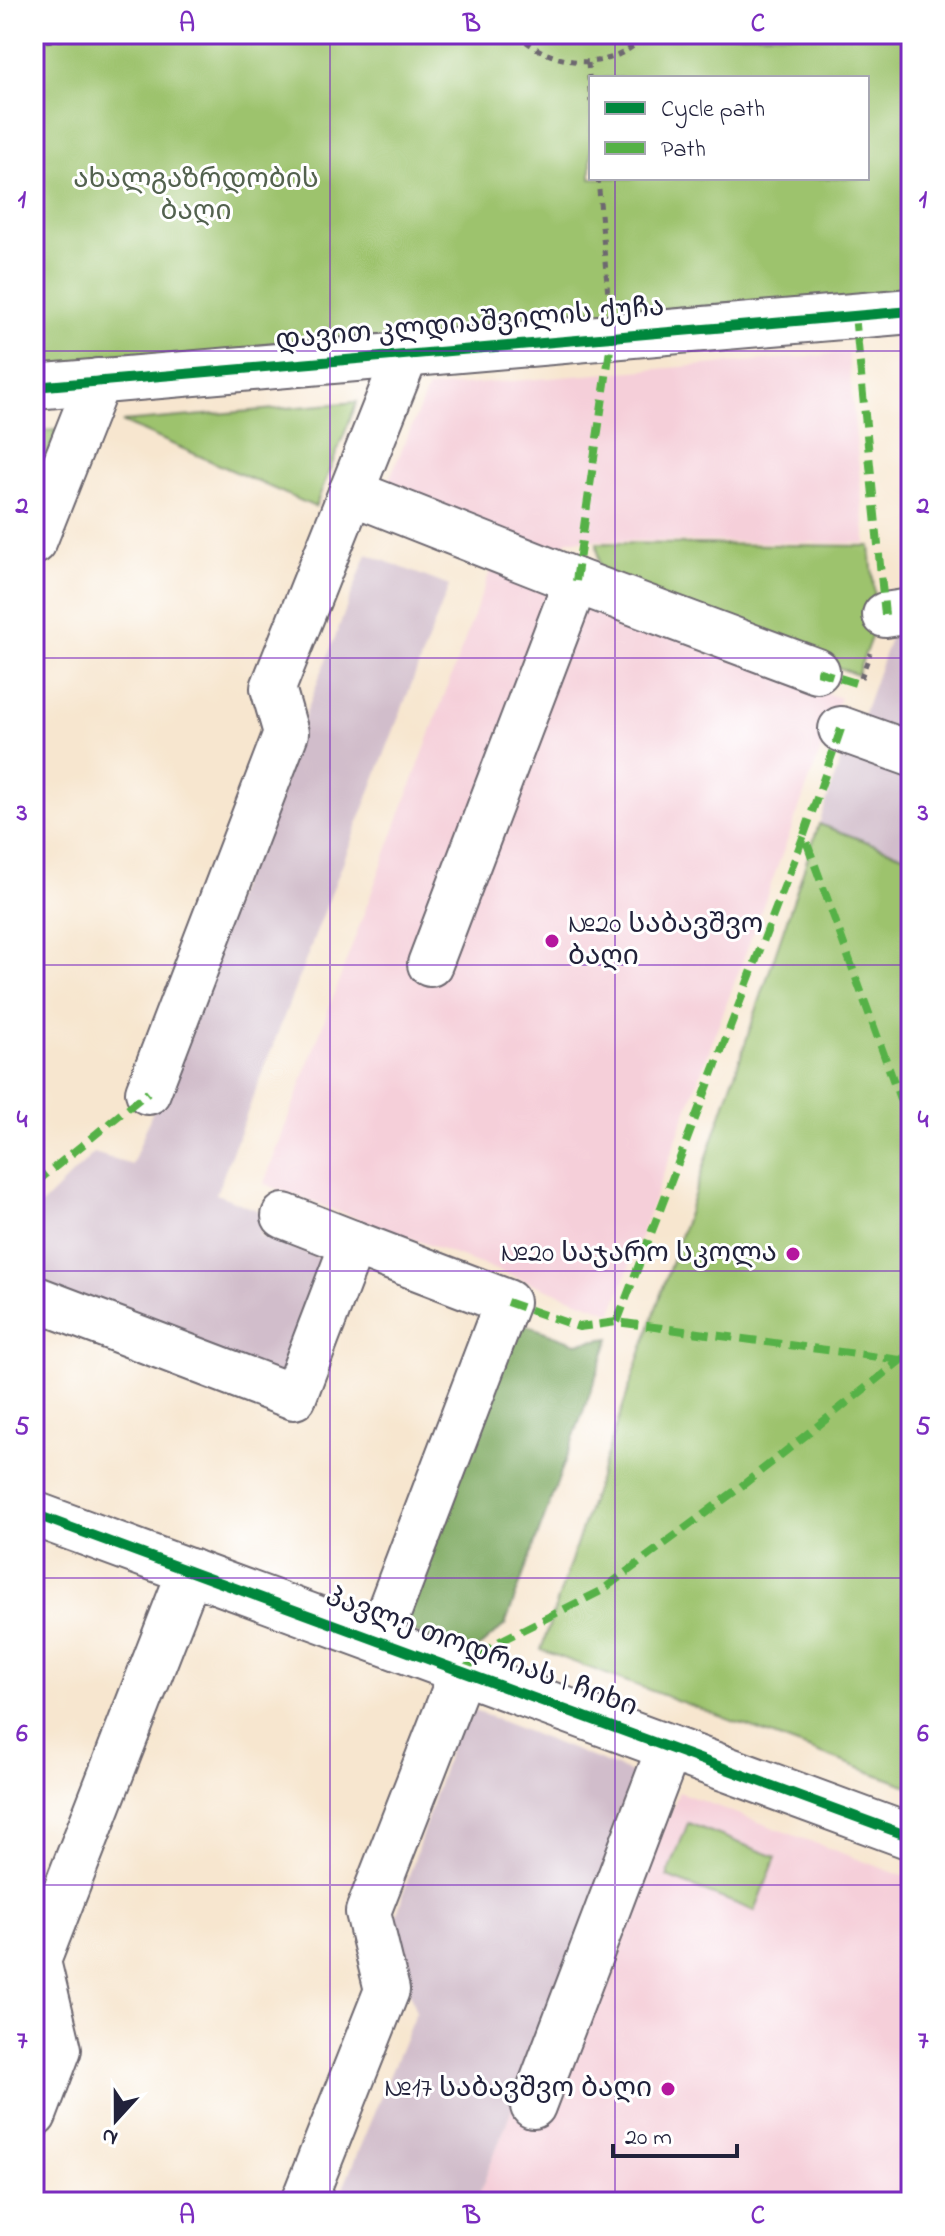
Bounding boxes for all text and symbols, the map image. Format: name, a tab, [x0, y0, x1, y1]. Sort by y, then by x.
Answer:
text: A	[179, 6, 195, 44]
text: B	[462, 6, 481, 44]
text: C	[751, 6, 765, 44]
legend	[589, 76, 869, 180]
text: Cycle path	[661, 93, 765, 129]
text: Path	[661, 133, 706, 168]
park label: ახალგაზრდობის ბაღი	[73, 160, 319, 233]
text: 1	[18, 182, 27, 220]
text: 1	[919, 182, 928, 220]
street label: დავით კლდიაშვილის ქუჩა	[274, 288, 666, 362]
text: 2	[15, 488, 29, 526]
text: 2	[916, 488, 930, 526]
text: 3	[16, 795, 28, 833]
text: 3	[917, 795, 929, 833]
place label: №20 საბავშვო ბაღი	[568, 905, 763, 978]
marker: №20 საბავშვო ბაღი	[543, 932, 561, 950]
text: 4	[17, 1102, 28, 1140]
text: 4	[918, 1102, 929, 1140]
place label: №20 საჯარო სკოლა	[501, 1234, 777, 1275]
marker: №20 საჯარო სკოლა	[784, 1245, 802, 1263]
text: 5	[15, 1409, 30, 1447]
text: 5	[916, 1409, 931, 1447]
street label: პავლე თოდრიას I ჩიხი	[319, 1577, 643, 1729]
text: 6	[16, 1716, 28, 1754]
text: 6	[917, 1716, 929, 1754]
text: 7	[17, 2023, 28, 2061]
text: 7	[918, 2023, 929, 2061]
place label: №17 საბავშვო ბაღი	[384, 2069, 652, 2110]
north arrow	[76, 2080, 156, 2160]
marker: №17 საბავშვო ბაღი	[659, 2080, 677, 2098]
scale bar	[613, 2108, 737, 2158]
text: N	[97, 2118, 123, 2153]
text: 20 m	[625, 2121, 672, 2156]
text: A	[179, 2198, 195, 2236]
text: B	[462, 2198, 481, 2236]
text: C	[751, 2198, 765, 2236]

